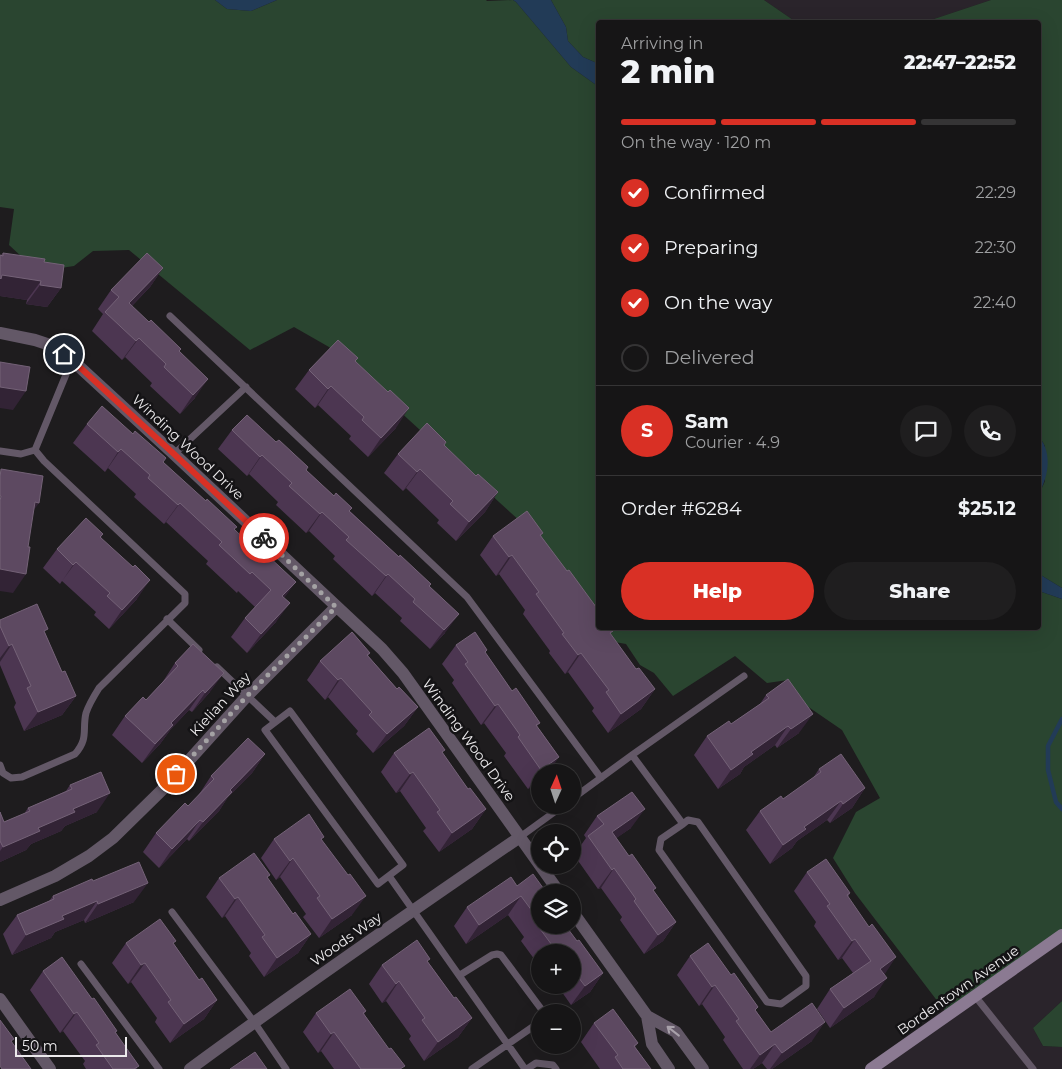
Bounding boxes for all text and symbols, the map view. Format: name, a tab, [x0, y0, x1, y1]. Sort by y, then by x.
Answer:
text: Arriving in	[621, 34, 703, 53]
text: 22:47–22:52	[904, 51, 1016, 74]
text: 2 min	[621, 52, 715, 91]
text: On the way · 120 m	[621, 133, 771, 152]
icon: check	[621, 179, 649, 207]
text: Confirmed	[664, 181, 765, 204]
text: 22:29	[976, 183, 1016, 202]
icon: check	[621, 234, 649, 262]
text: Preparing	[664, 236, 759, 259]
text: 22:30	[975, 238, 1016, 257]
icon: check	[621, 289, 649, 317]
text: On the way	[664, 291, 772, 314]
text: 22:40	[973, 293, 1016, 312]
pin	[43, 333, 85, 375]
icon: home	[50, 340, 78, 368]
text: Delivered	[664, 346, 755, 369]
street label: Winding Wood Drive	[128, 390, 248, 504]
button: chat	[900, 405, 952, 457]
button: phone	[964, 405, 1016, 457]
text: Sam	[685, 410, 729, 433]
text: S	[641, 419, 653, 442]
text: Courier · 4.9	[685, 433, 780, 452]
text: Order #6284	[621, 497, 742, 520]
text: $25.12	[958, 497, 1016, 520]
courier	[239, 513, 289, 563]
icon: bike	[250, 524, 278, 552]
button: Help	[621, 562, 814, 620]
button: Share	[824, 562, 1016, 620]
street label: Kielian Way	[186, 668, 255, 740]
street label: Winding Wood Drive	[419, 675, 519, 805]
pin	[155, 753, 197, 795]
icon: bag	[162, 760, 190, 788]
north arrow	[531, 764, 581, 814]
map controls	[531, 764, 581, 1054]
button: locate	[531, 824, 581, 874]
button: layers	[531, 884, 581, 934]
street label: Woods Way	[307, 908, 385, 970]
street label: Bordentown Avenue	[894, 941, 1022, 1039]
button: +	[531, 944, 581, 994]
button: −	[531, 1004, 581, 1054]
one-way arrow	[666, 1026, 679, 1037]
scale bar	[15, 1034, 128, 1057]
text: 50 m	[22, 1037, 58, 1055]

